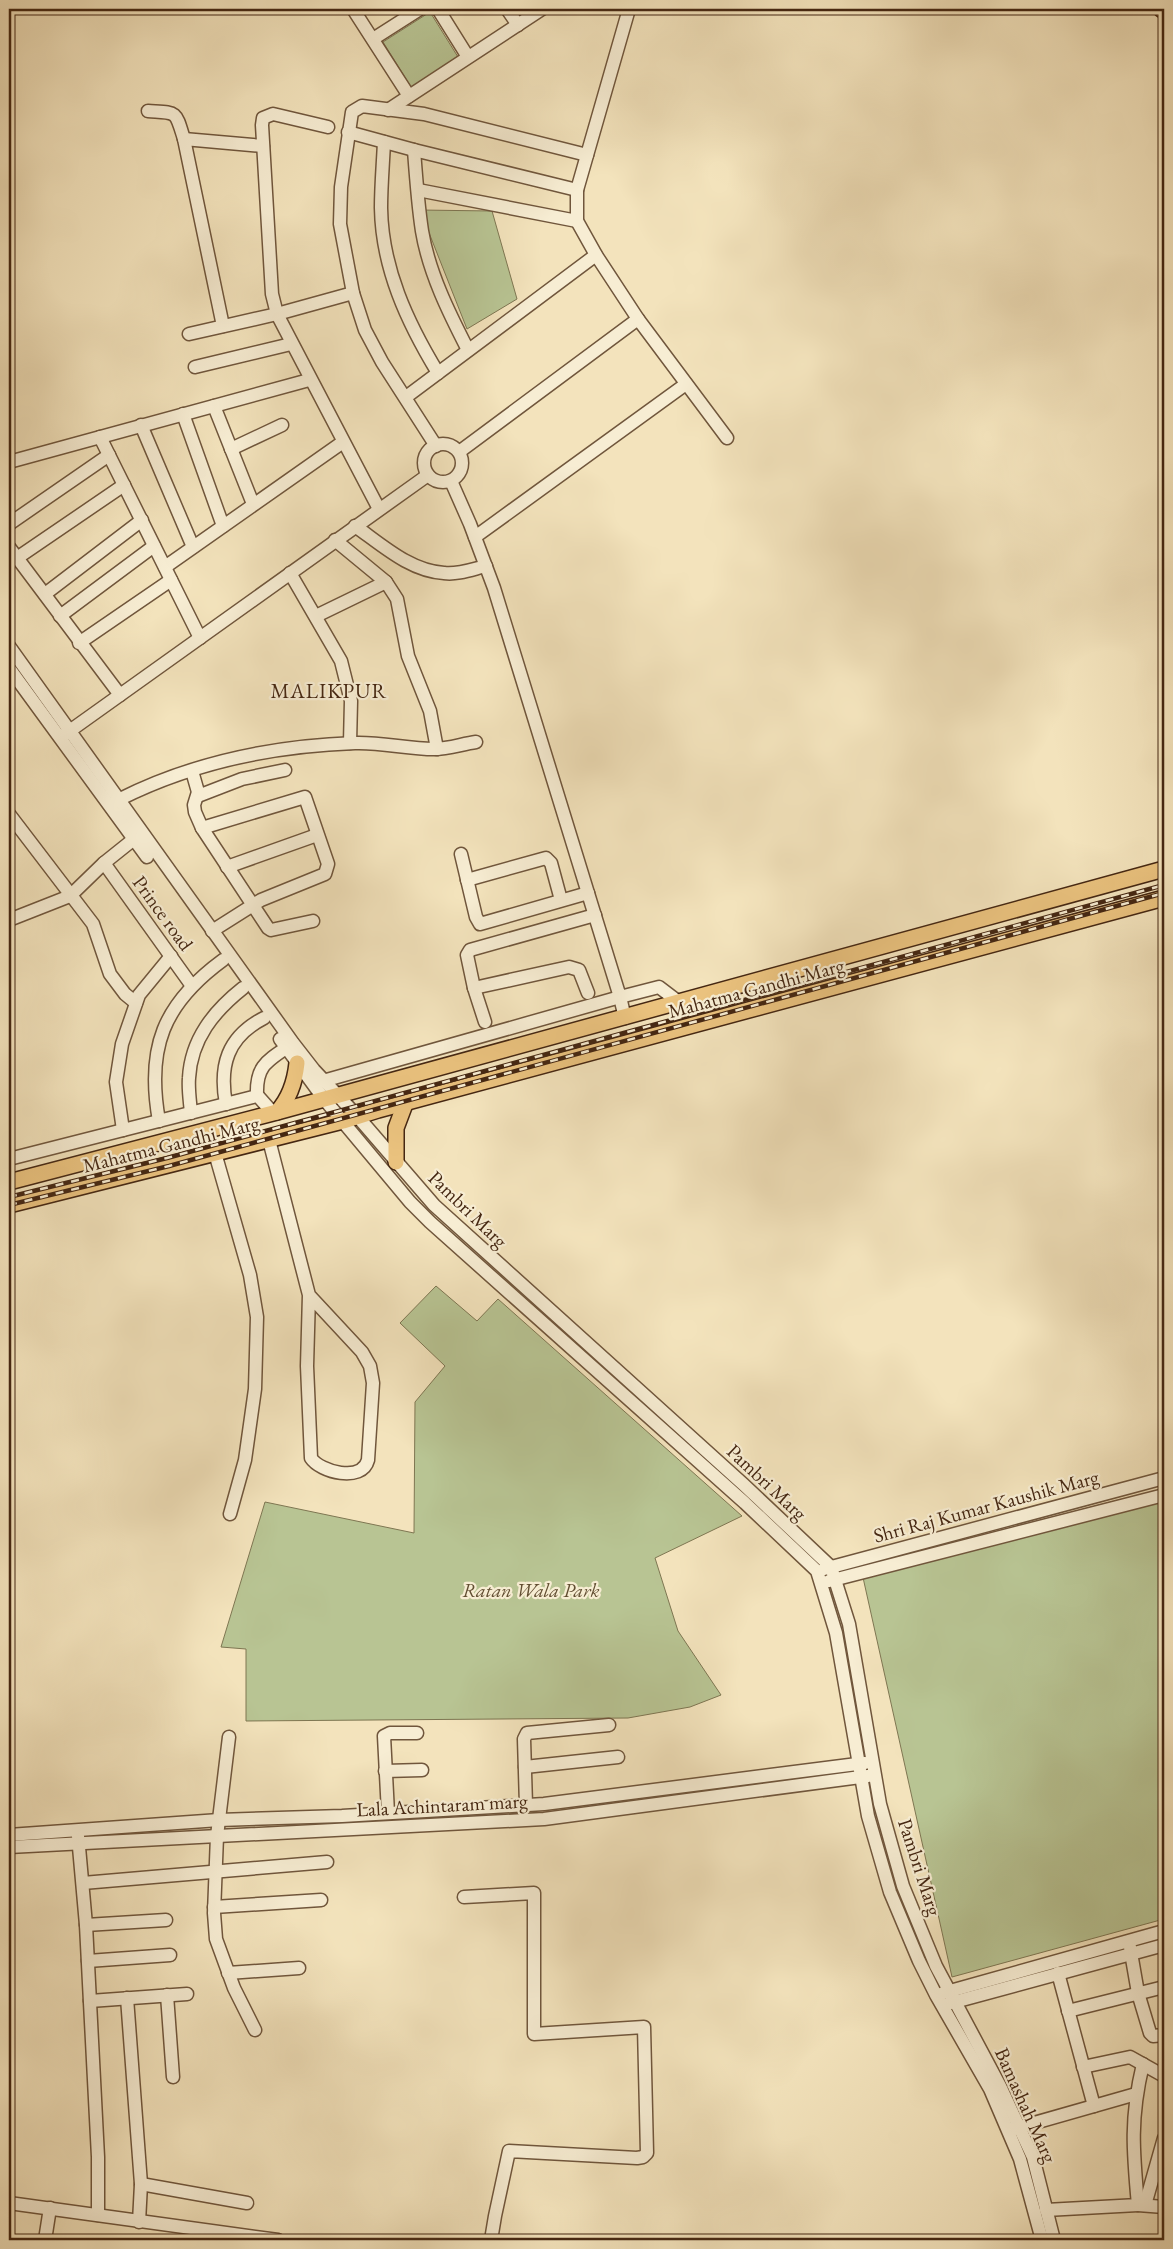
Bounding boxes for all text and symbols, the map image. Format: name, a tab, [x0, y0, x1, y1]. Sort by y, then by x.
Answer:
district label: MALIKPUR	[270, 677, 388, 704]
street label: Prince road	[127, 870, 200, 957]
street label: Mahatma Gandhi Marg	[665, 952, 847, 1024]
street label: Mahatma Gandhi Marg	[80, 1109, 262, 1179]
street label: Pambri Marg	[423, 1165, 513, 1253]
street label: Pambri Marg	[721, 1438, 813, 1526]
street label: Shri Raj Kumar Kaushik Marg	[870, 1463, 1102, 1549]
park label: Ratan Wala Park	[462, 1577, 600, 1603]
street label: Lala Achintaram marg	[356, 1788, 529, 1822]
street label: Pambri Marg	[892, 1815, 948, 1919]
street label: Bamashah Marg	[989, 2043, 1063, 2167]

